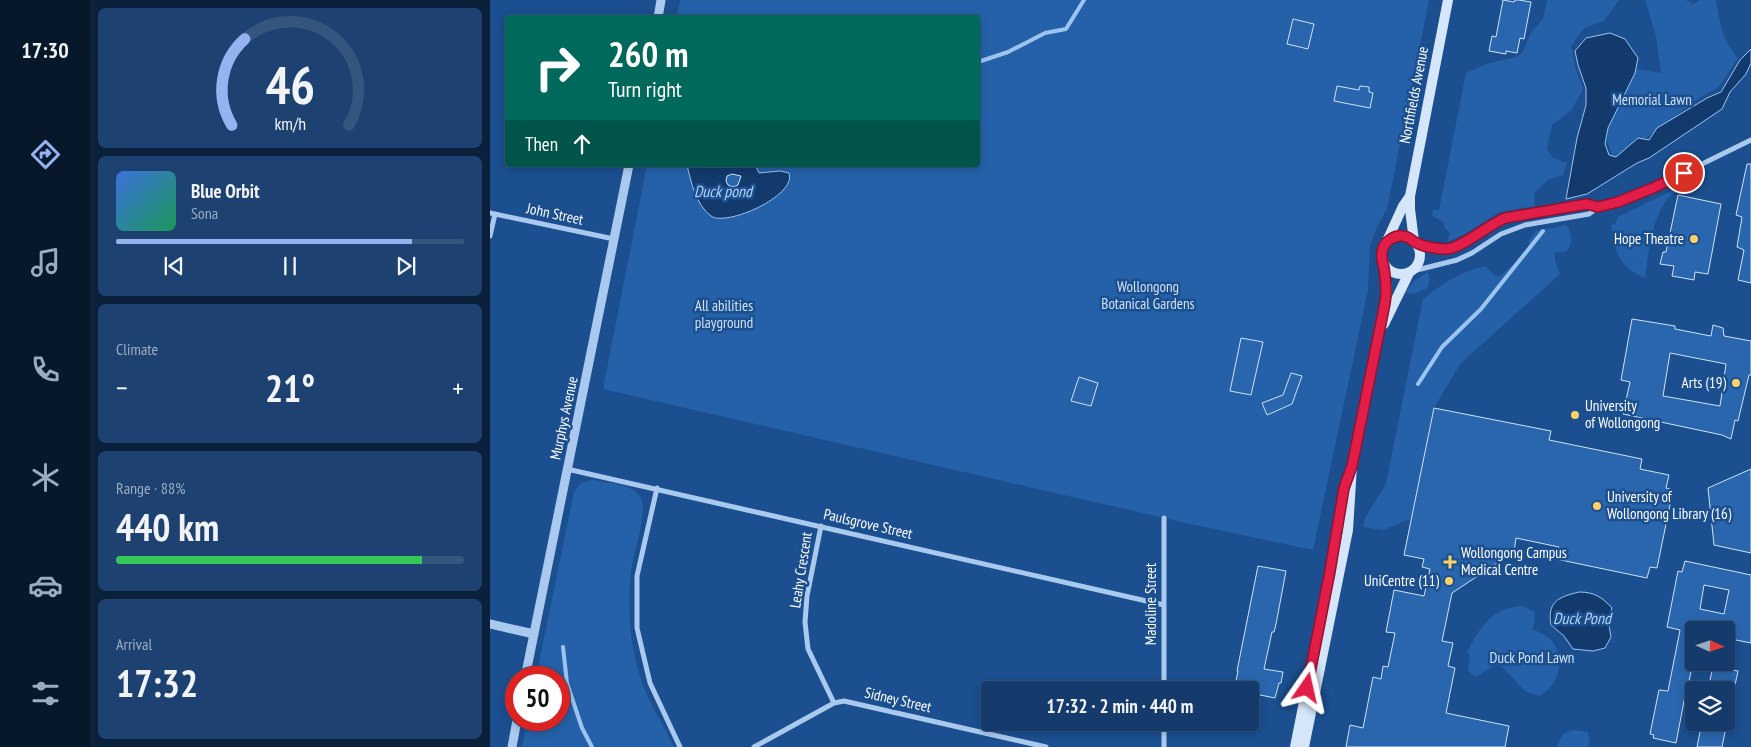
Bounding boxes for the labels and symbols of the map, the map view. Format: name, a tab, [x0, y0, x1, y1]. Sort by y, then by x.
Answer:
street label: Northfields Avenue	[1395, 45, 1432, 145]
park label: Memorial Lawn	[1612, 90, 1692, 109]
pin	[1663, 152, 1705, 194]
water label: Duck pond	[694, 181, 754, 201]
street label: John Street	[524, 198, 585, 229]
place label: Hope Theatre	[1614, 229, 1684, 248]
marker: Hope Theatre	[1688, 233, 1700, 245]
park label: Wollongong Botanical Gardens	[1101, 277, 1195, 313]
park label: All abilities playground	[695, 296, 753, 332]
place label: Arts (19)	[1682, 373, 1726, 392]
street label: Murphys Avenue	[545, 374, 582, 461]
marker: Arts (19)	[1730, 377, 1742, 389]
place label: University of Wollongong	[1585, 396, 1660, 432]
marker: University of Wollongong	[1569, 409, 1581, 421]
place label: University of Wollongong Library (16)	[1607, 487, 1732, 523]
marker: University of Wollongong Library (16)	[1591, 500, 1603, 512]
street label: Paulsgrove Street	[822, 504, 914, 543]
street label: Leahy Crescent	[785, 531, 816, 609]
place label: Wollongong Campus Medical Centre	[1461, 543, 1567, 579]
marker: Wollongong Campus Medical Centre	[1443, 555, 1457, 569]
street label: Madoline Street	[1141, 563, 1160, 645]
place label: UniCentre (11)	[1364, 571, 1439, 590]
marker: UniCentre (11)	[1443, 575, 1455, 587]
water label: Duck Pond	[1553, 608, 1613, 628]
north arrow	[1685, 621, 1735, 671]
park label: Duck Pond Lawn	[1490, 648, 1574, 667]
position arrow	[1280, 661, 1332, 713]
speed limit sign: 50	[505, 666, 570, 731]
street label: Sidney Street	[863, 683, 933, 716]

